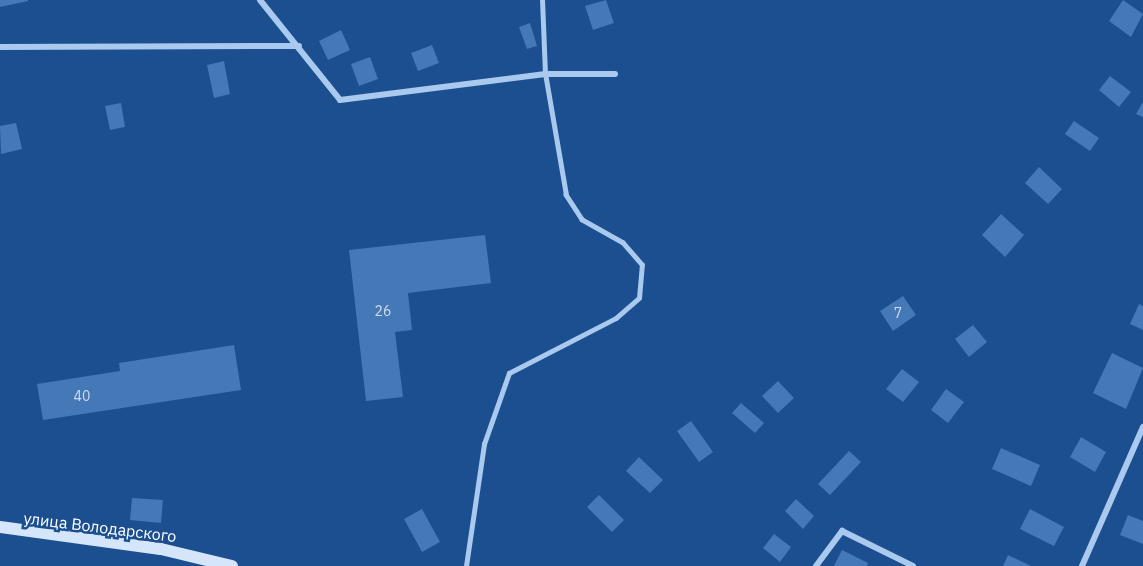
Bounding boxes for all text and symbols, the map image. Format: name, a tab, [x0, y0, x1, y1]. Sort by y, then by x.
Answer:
house number: 26	[375, 303, 391, 319]
house number: 7	[894, 305, 902, 321]
house number: 40	[74, 388, 90, 404]
street label: улица Володарского	[22, 508, 178, 546]

